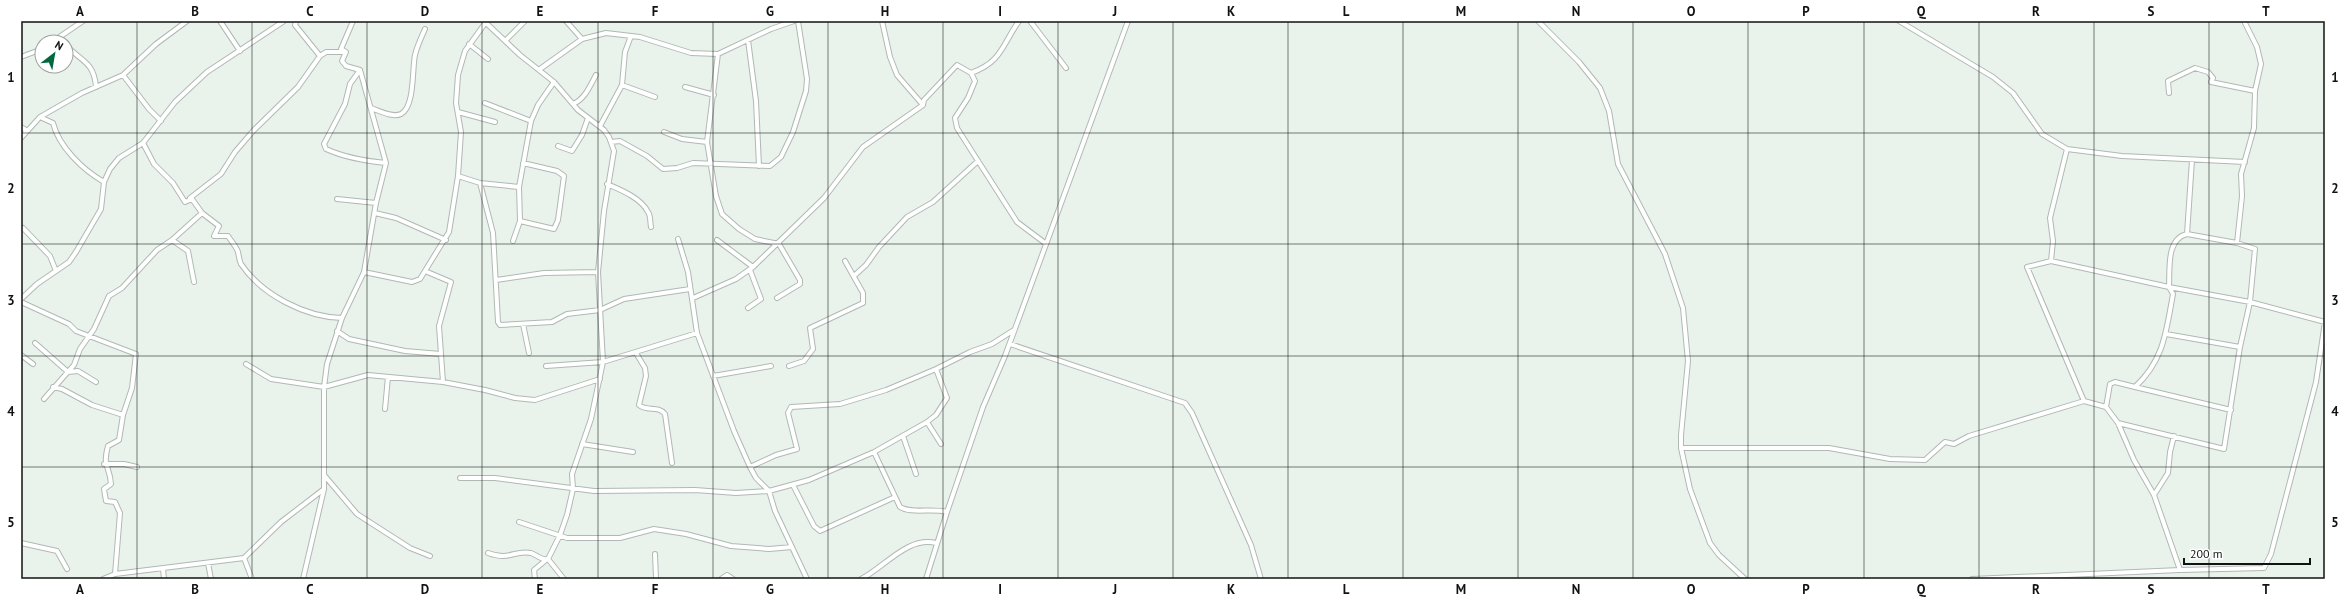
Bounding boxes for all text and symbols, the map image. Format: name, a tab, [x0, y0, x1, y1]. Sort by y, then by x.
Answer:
text: A	[76, 3, 84, 20]
text: B	[191, 3, 199, 20]
text: C	[306, 3, 314, 20]
text: D	[421, 3, 429, 20]
text: E	[537, 3, 544, 20]
text: F	[652, 3, 659, 20]
text: G	[766, 3, 774, 20]
text: H	[881, 3, 889, 20]
text: I	[998, 3, 1002, 20]
text: J	[1112, 3, 1117, 20]
text: K	[1227, 3, 1235, 20]
text: L	[1343, 3, 1350, 20]
text: M	[1456, 3, 1466, 20]
text: N	[1572, 3, 1580, 20]
text: O	[1687, 3, 1696, 20]
text: P	[1802, 3, 1810, 20]
text: Q	[1917, 3, 1927, 20]
text: R	[2032, 3, 2040, 20]
text: S	[2148, 3, 2155, 20]
text: T	[2262, 3, 2270, 20]
north arrow	[34, 34, 74, 74]
text: N	[52, 38, 66, 53]
text: 1	[7, 69, 15, 86]
text: 1	[2331, 69, 2339, 86]
text: 2	[7, 180, 15, 197]
text: 2	[2331, 180, 2339, 197]
text: 3	[7, 292, 15, 309]
text: 3	[2331, 292, 2339, 309]
text: 4	[7, 403, 15, 420]
text: 4	[2331, 403, 2339, 420]
text: 5	[7, 514, 15, 531]
text: 5	[2331, 514, 2339, 531]
scale bar	[2184, 540, 2310, 566]
text: 200 m	[2190, 546, 2223, 561]
text: A	[76, 581, 84, 598]
text: B	[191, 581, 199, 598]
text: C	[306, 581, 314, 598]
text: D	[421, 581, 429, 598]
text: E	[537, 581, 544, 598]
text: F	[652, 581, 659, 598]
text: G	[766, 581, 774, 598]
text: H	[881, 581, 889, 598]
text: I	[998, 581, 1002, 598]
text: J	[1112, 581, 1117, 598]
text: K	[1227, 581, 1235, 598]
text: L	[1343, 581, 1350, 598]
text: M	[1456, 581, 1466, 598]
text: N	[1572, 581, 1580, 598]
text: O	[1687, 581, 1696, 598]
text: P	[1802, 581, 1810, 598]
text: Q	[1917, 581, 1927, 598]
text: R	[2032, 581, 2040, 598]
text: S	[2148, 581, 2155, 598]
text: T	[2262, 581, 2270, 598]

